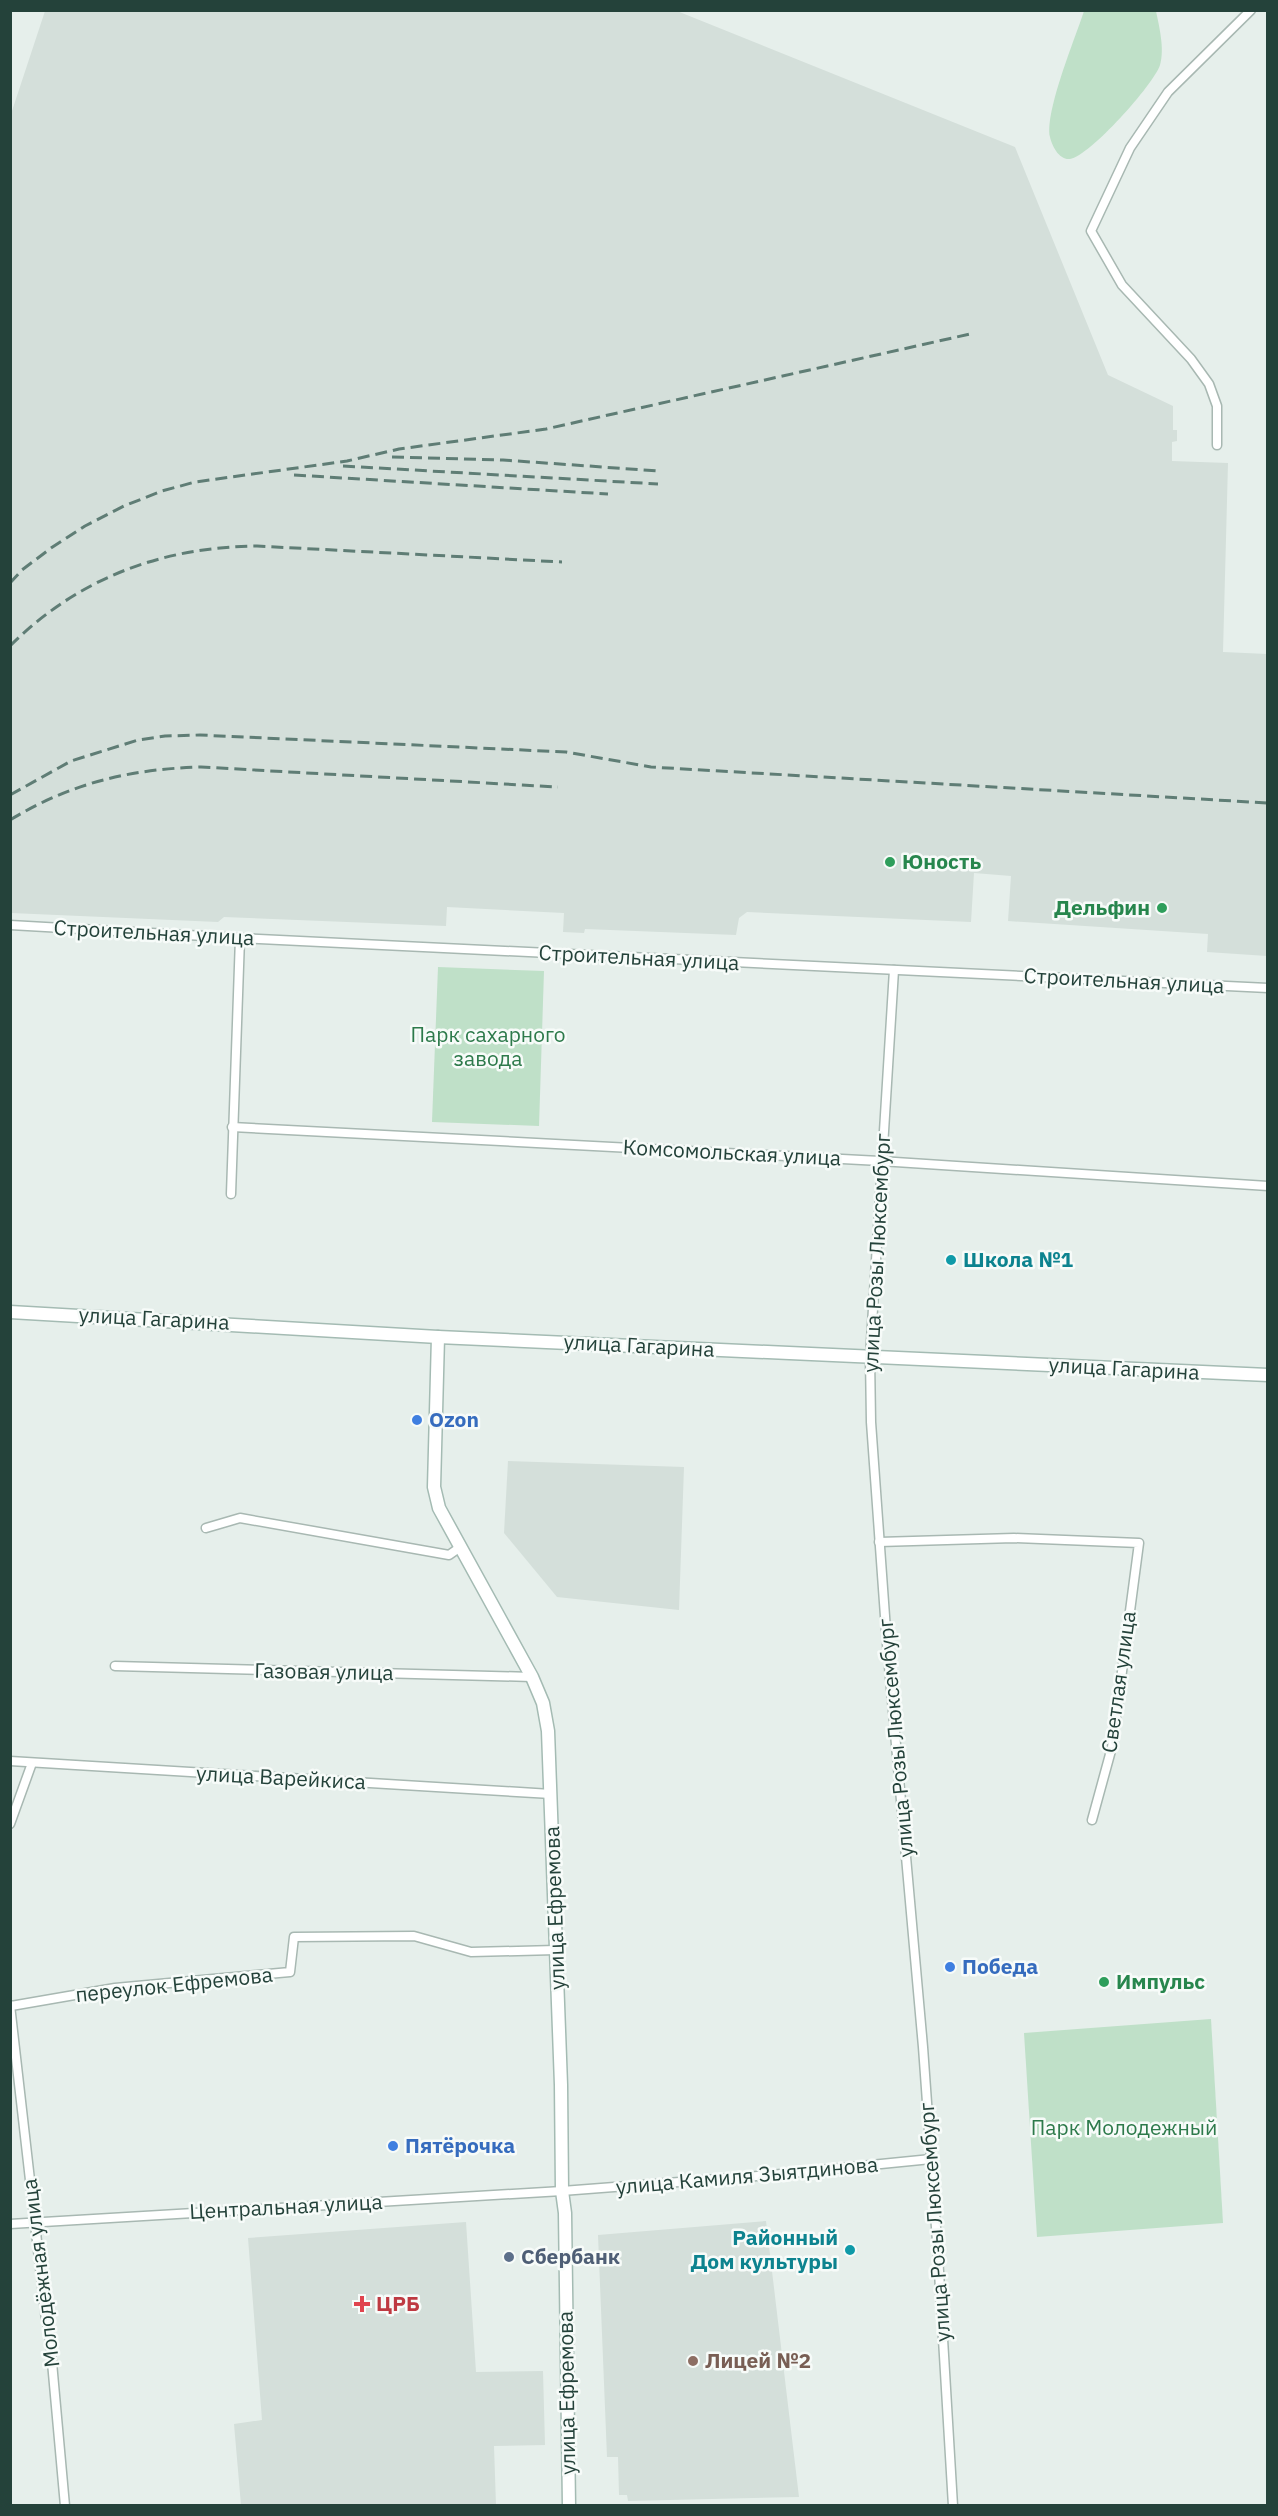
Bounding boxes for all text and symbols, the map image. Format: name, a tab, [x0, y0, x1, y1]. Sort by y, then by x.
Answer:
place label: Юность	[902, 847, 981, 875]
marker: Юность	[883, 855, 897, 869]
place label: Дельфин	[1054, 893, 1150, 921]
marker: Дельфин	[1155, 901, 1169, 915]
street label: Строительная улица	[53, 913, 255, 951]
street label: Строительная улица	[538, 938, 740, 976]
street label: Строительная улица	[1023, 961, 1225, 999]
park label: Парк сахарного завода	[411, 1020, 565, 1072]
street label: Комсомольская улица	[622, 1132, 842, 1172]
street label: улица Розы Люксембург	[856, 1132, 896, 1373]
place label: Школа №1	[963, 1245, 1073, 1273]
marker: Школа №1	[944, 1253, 958, 1267]
street label: улица Гагарина	[78, 1300, 230, 1336]
street label: улица Гагарина	[563, 1327, 715, 1363]
street label: улица Гагарина	[1048, 1350, 1200, 1386]
place label: Ozon	[429, 1405, 479, 1433]
marker: Ozon	[410, 1413, 424, 1427]
street label: Светлая улица	[1094, 1609, 1142, 1755]
street label: улица Розы Люксембург	[871, 1617, 919, 1859]
street label: Газовая улица	[254, 1656, 394, 1686]
street label: улица Варейкиса	[196, 1759, 367, 1795]
street label: улица Ефремова	[537, 1826, 571, 1990]
place label: Победа	[962, 1952, 1038, 1980]
street label: переулок Ефремова	[74, 1960, 274, 2008]
marker: Победа	[943, 1960, 957, 1974]
place label: Импульс	[1116, 1967, 1205, 1995]
marker: Импульс	[1097, 1975, 1111, 1989]
street label: улица Розы Люксембург	[912, 2101, 956, 2343]
park label: Парк Молодежный	[1031, 2113, 1217, 2141]
place label: Пятёрочка	[405, 2131, 515, 2159]
marker: Пятёрочка	[386, 2139, 400, 2153]
street label: улица Камиля Зыятдинова	[615, 2150, 879, 2200]
street label: Молодёжная улица	[15, 2177, 65, 2369]
street label: Центральная улица	[189, 2187, 383, 2225]
place label: Районный Дом культуры	[690, 2223, 838, 2275]
place label: Сбербанк	[521, 2242, 620, 2270]
marker: Районный Дом культуры	[843, 2243, 857, 2257]
marker: Сбербанк	[502, 2250, 516, 2264]
place label: ЦРБ	[376, 2289, 420, 2317]
marker: ЦРБ	[353, 2295, 371, 2313]
street label: улица Ефремова	[551, 2311, 581, 2475]
place label: Лицей №2	[705, 2346, 811, 2374]
marker: Лицей №2	[686, 2354, 700, 2368]

